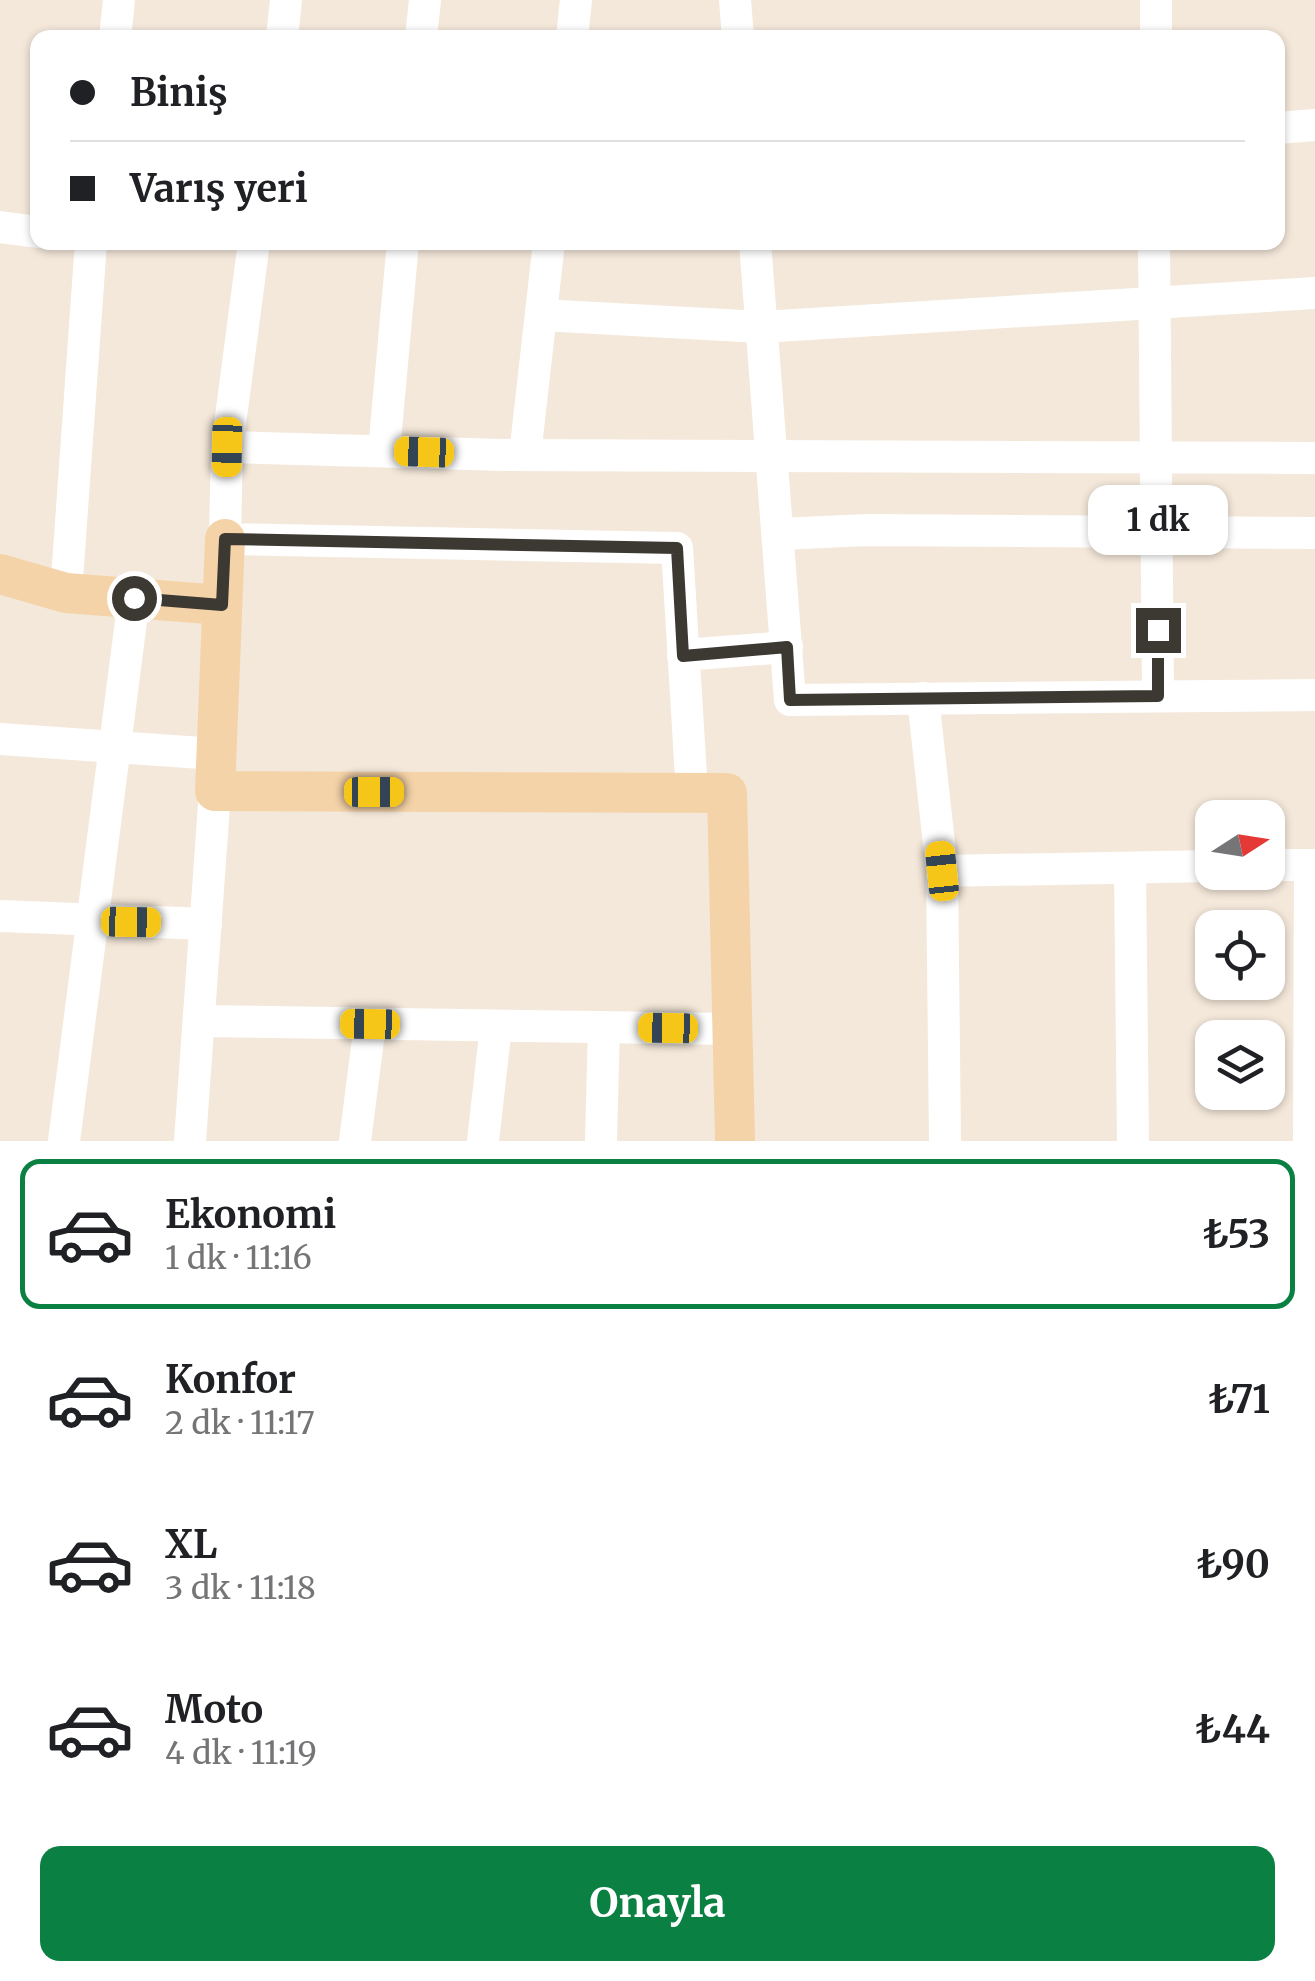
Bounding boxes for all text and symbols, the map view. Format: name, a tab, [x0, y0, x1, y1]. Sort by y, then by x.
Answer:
text: Biniş	[130, 69, 228, 116]
text: Varış yeri	[130, 165, 308, 212]
car	[211, 417, 243, 477]
car	[393, 436, 455, 468]
callout: 1 dk	[1088, 485, 1228, 555]
text: 1 dk	[1127, 500, 1189, 540]
route start	[112, 576, 157, 621]
route end	[1136, 608, 1181, 653]
car	[344, 777, 404, 807]
north arrow	[1195, 800, 1285, 890]
map controls	[1195, 800, 1285, 1110]
car	[924, 840, 960, 902]
car	[101, 906, 161, 938]
button: locate	[1195, 910, 1285, 1000]
car	[340, 1008, 400, 1040]
car	[638, 1012, 698, 1044]
button: layers	[1195, 1020, 1285, 1110]
icon: car	[45, 1189, 135, 1279]
text: Ekonomi	[165, 1191, 336, 1238]
text: ₺53	[1203, 1211, 1270, 1258]
text: 1 dk · 11:16	[165, 1238, 312, 1278]
icon: car	[45, 1354, 135, 1444]
text: Konfor	[165, 1356, 296, 1403]
text: ₺71	[1208, 1376, 1270, 1423]
text: 2 dk · 11:17	[165, 1403, 315, 1443]
icon: car	[45, 1519, 135, 1609]
text: XL	[165, 1521, 217, 1568]
text: ₺90	[1196, 1541, 1270, 1588]
text: 3 dk · 11:18	[165, 1568, 316, 1608]
icon: car	[45, 1684, 135, 1774]
text: Moto	[165, 1686, 263, 1733]
text: ₺44	[1195, 1706, 1270, 1753]
text: 4 dk · 11:19	[165, 1733, 317, 1773]
button: Onayla	[40, 1846, 1275, 1961]

